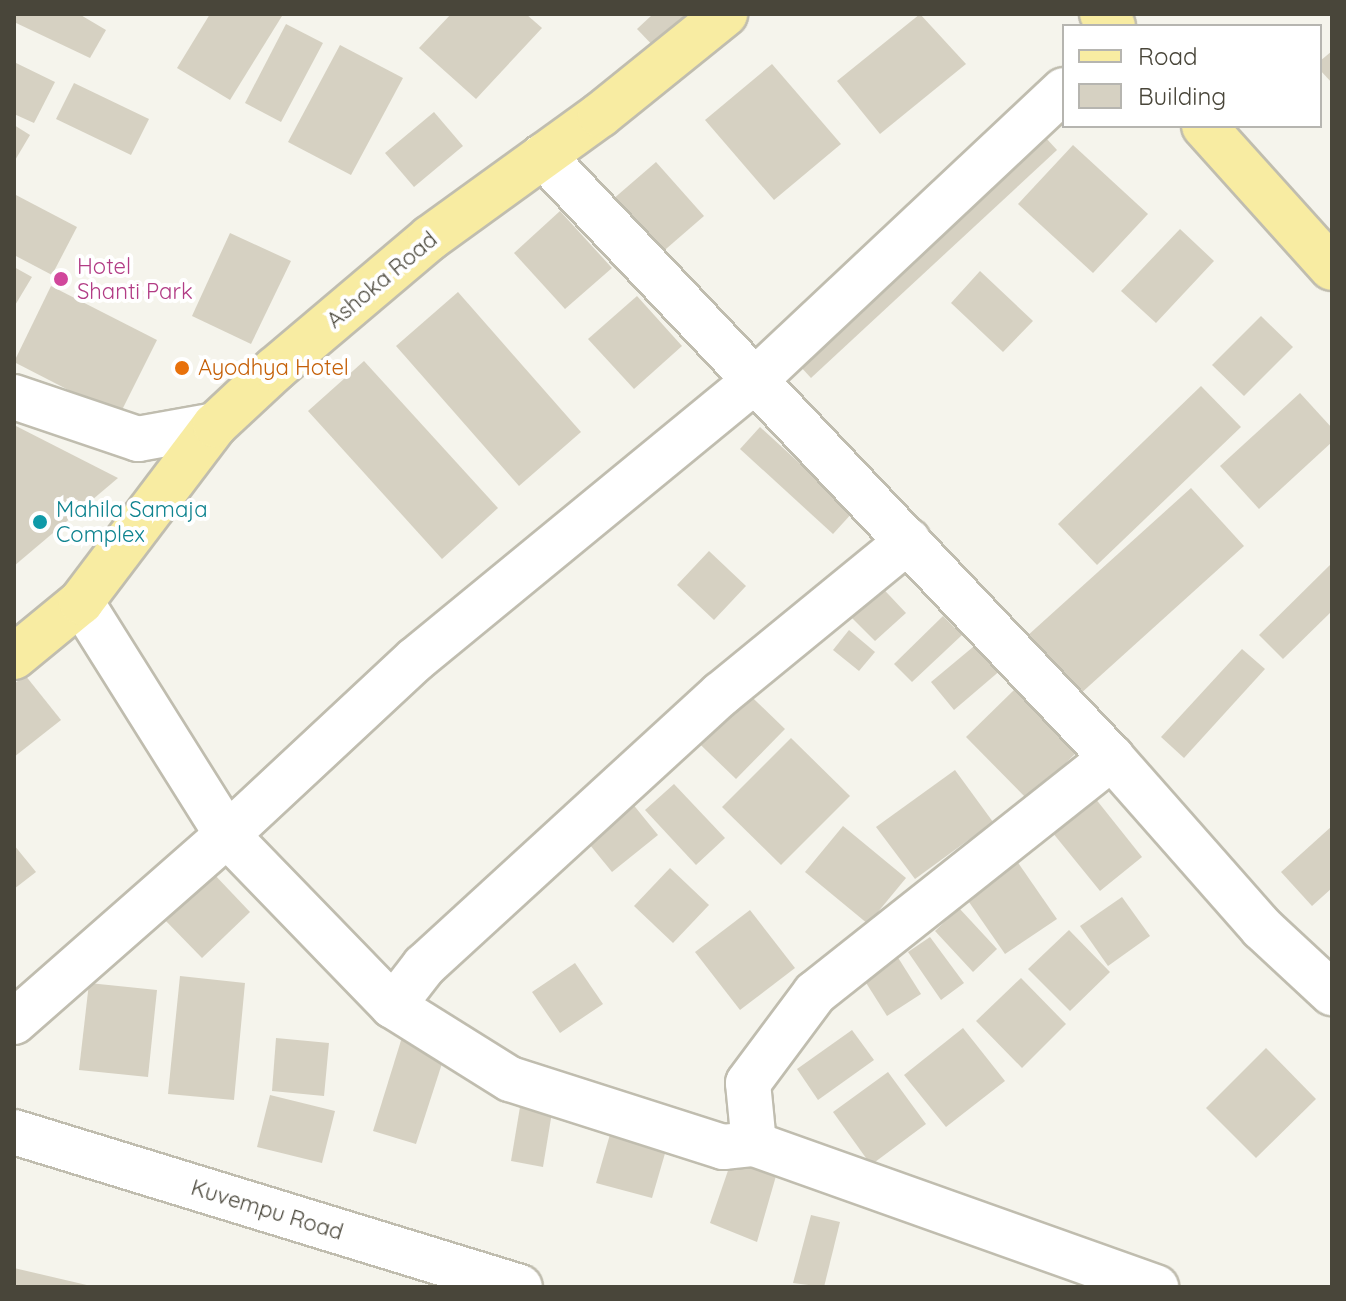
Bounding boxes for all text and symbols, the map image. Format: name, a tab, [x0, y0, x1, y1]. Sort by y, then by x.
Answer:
legend	[1062, 24, 1322, 128]
text: Road	[1138, 41, 1198, 71]
text: Building	[1138, 81, 1226, 111]
street label: Ashoka Road	[321, 226, 443, 334]
place label: Hotel Shanti Park	[77, 253, 193, 304]
marker: Hotel Shanti Park	[52, 270, 70, 288]
place label: Ayodhya Hotel	[198, 355, 349, 381]
marker: Ayodhya Hotel	[173, 359, 191, 377]
place label: Mahila Samaja Complex	[56, 496, 207, 548]
marker: Mahila Samaja Complex	[31, 513, 49, 531]
street label: Kuvempu Road	[188, 1174, 346, 1246]

